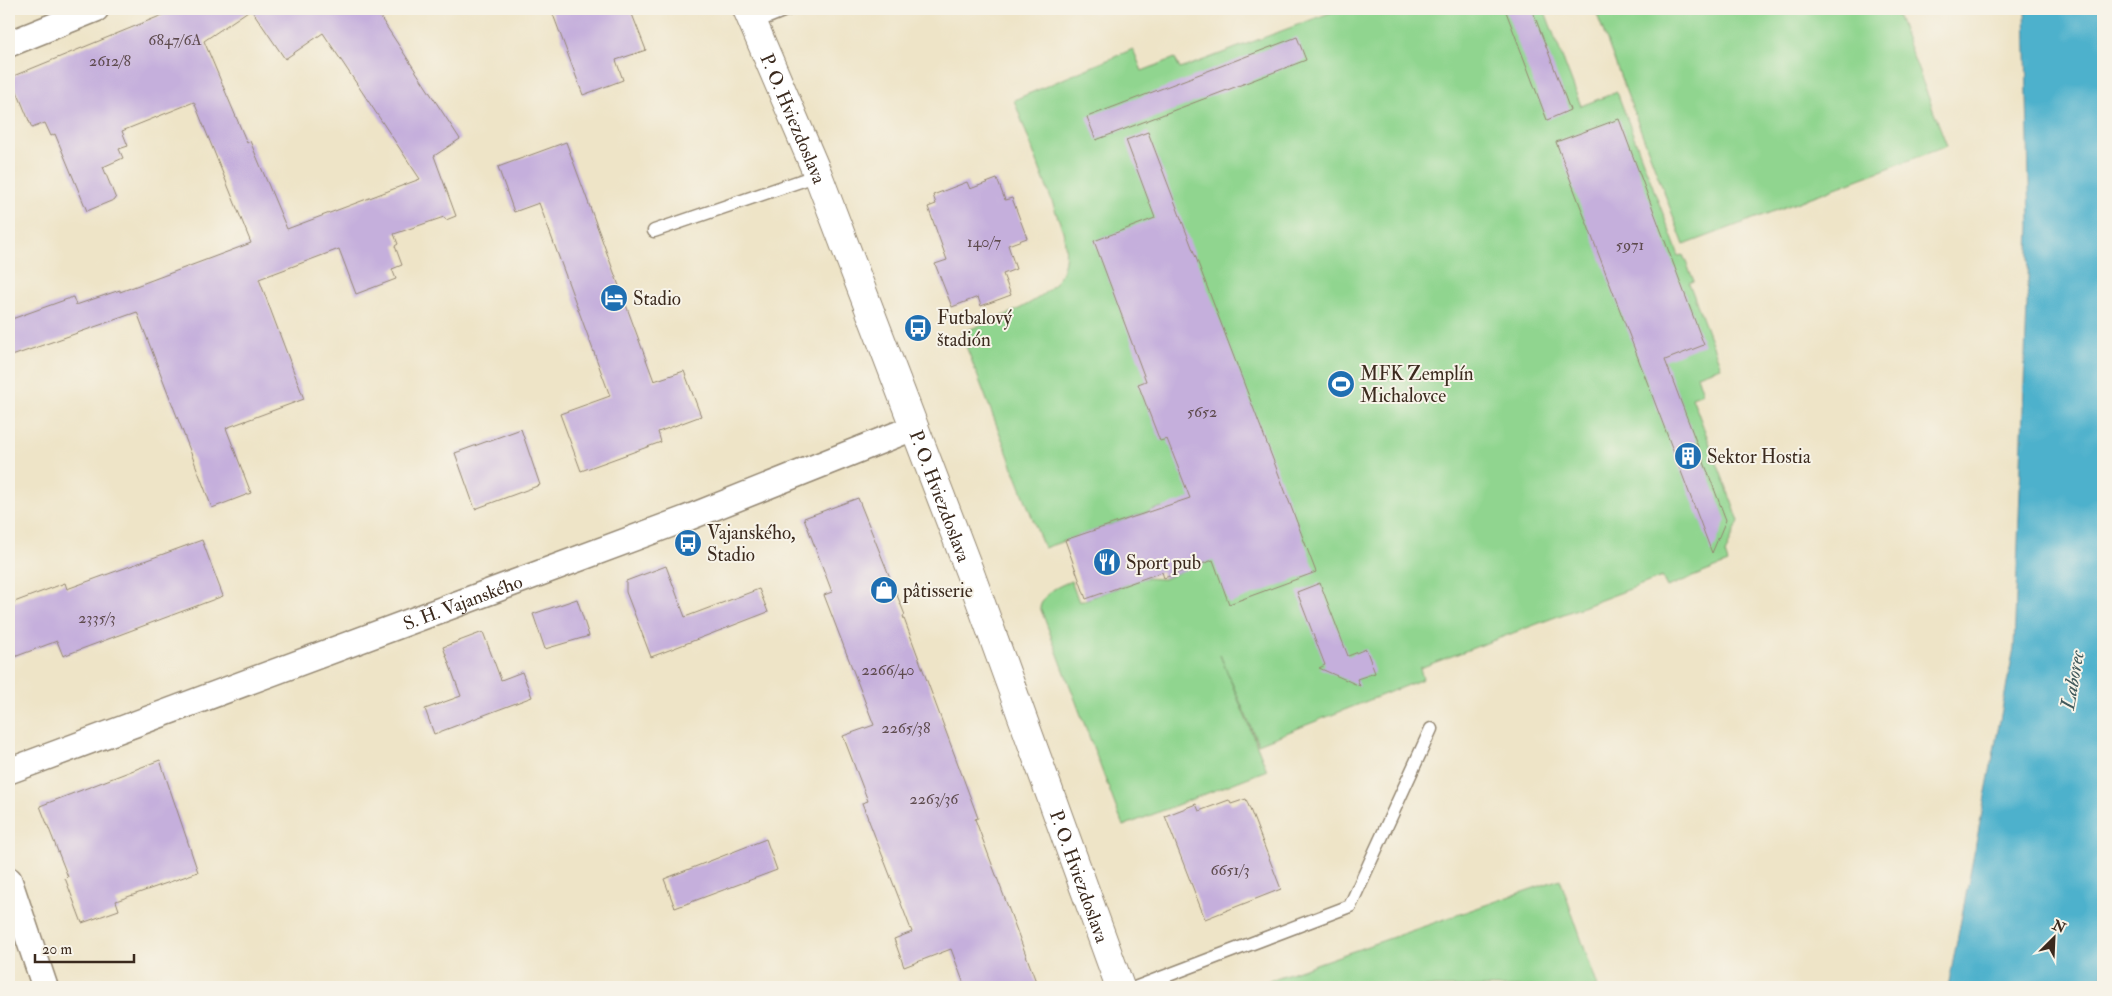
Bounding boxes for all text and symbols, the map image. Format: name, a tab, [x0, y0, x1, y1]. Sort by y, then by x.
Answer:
house number: 6847/6A	[148, 30, 202, 50]
street label: P. O. Hviezdoslava	[754, 50, 831, 187]
house number: 2612/8	[89, 51, 131, 71]
house number: 140/7	[967, 232, 1002, 252]
house number: 5971	[1616, 235, 1644, 255]
hotel icon: Stadio	[599, 283, 629, 313]
place label: Stadio	[633, 287, 681, 311]
place label: Futbalový štadión	[937, 306, 1012, 352]
bus stop icon: Futbalový štadión	[903, 313, 933, 343]
place label: MFK Zemplín Michalovce	[1360, 362, 1474, 408]
sports icon: MFK Zemplín Michalovce	[1326, 369, 1356, 399]
house number: 5652	[1187, 402, 1217, 422]
street label: P. O. Hviezdoslava	[904, 427, 976, 566]
building icon: Sektor Hostia	[1673, 441, 1703, 471]
place label: Sektor Hostia	[1707, 445, 1811, 469]
place label: Vajanského, Stadio	[707, 521, 796, 567]
bus stop icon: Vajanského, Stadio	[673, 528, 703, 558]
restaurant icon: Sport pub	[1092, 547, 1122, 577]
place label: Sport pub	[1126, 551, 1201, 576]
street label: S. H. Vajanského	[400, 570, 526, 636]
shop icon: pâtisserie	[869, 575, 899, 605]
place label: pâtisserie	[902, 579, 973, 604]
house number: 2335/3	[78, 608, 116, 628]
water label: Laborec	[2055, 648, 2090, 713]
house number: 2266/40	[862, 660, 914, 680]
house number: 2265/38	[882, 718, 931, 738]
house number: 2263/36	[910, 789, 959, 809]
street label: P. O. Hviezdoslava	[1044, 807, 1114, 946]
house number: 6651/3	[1210, 860, 1250, 880]
north arrow	[2030, 914, 2080, 964]
text: N	[2049, 916, 2069, 937]
scale bar	[35, 931, 134, 963]
text: 20 m	[42, 940, 72, 959]

